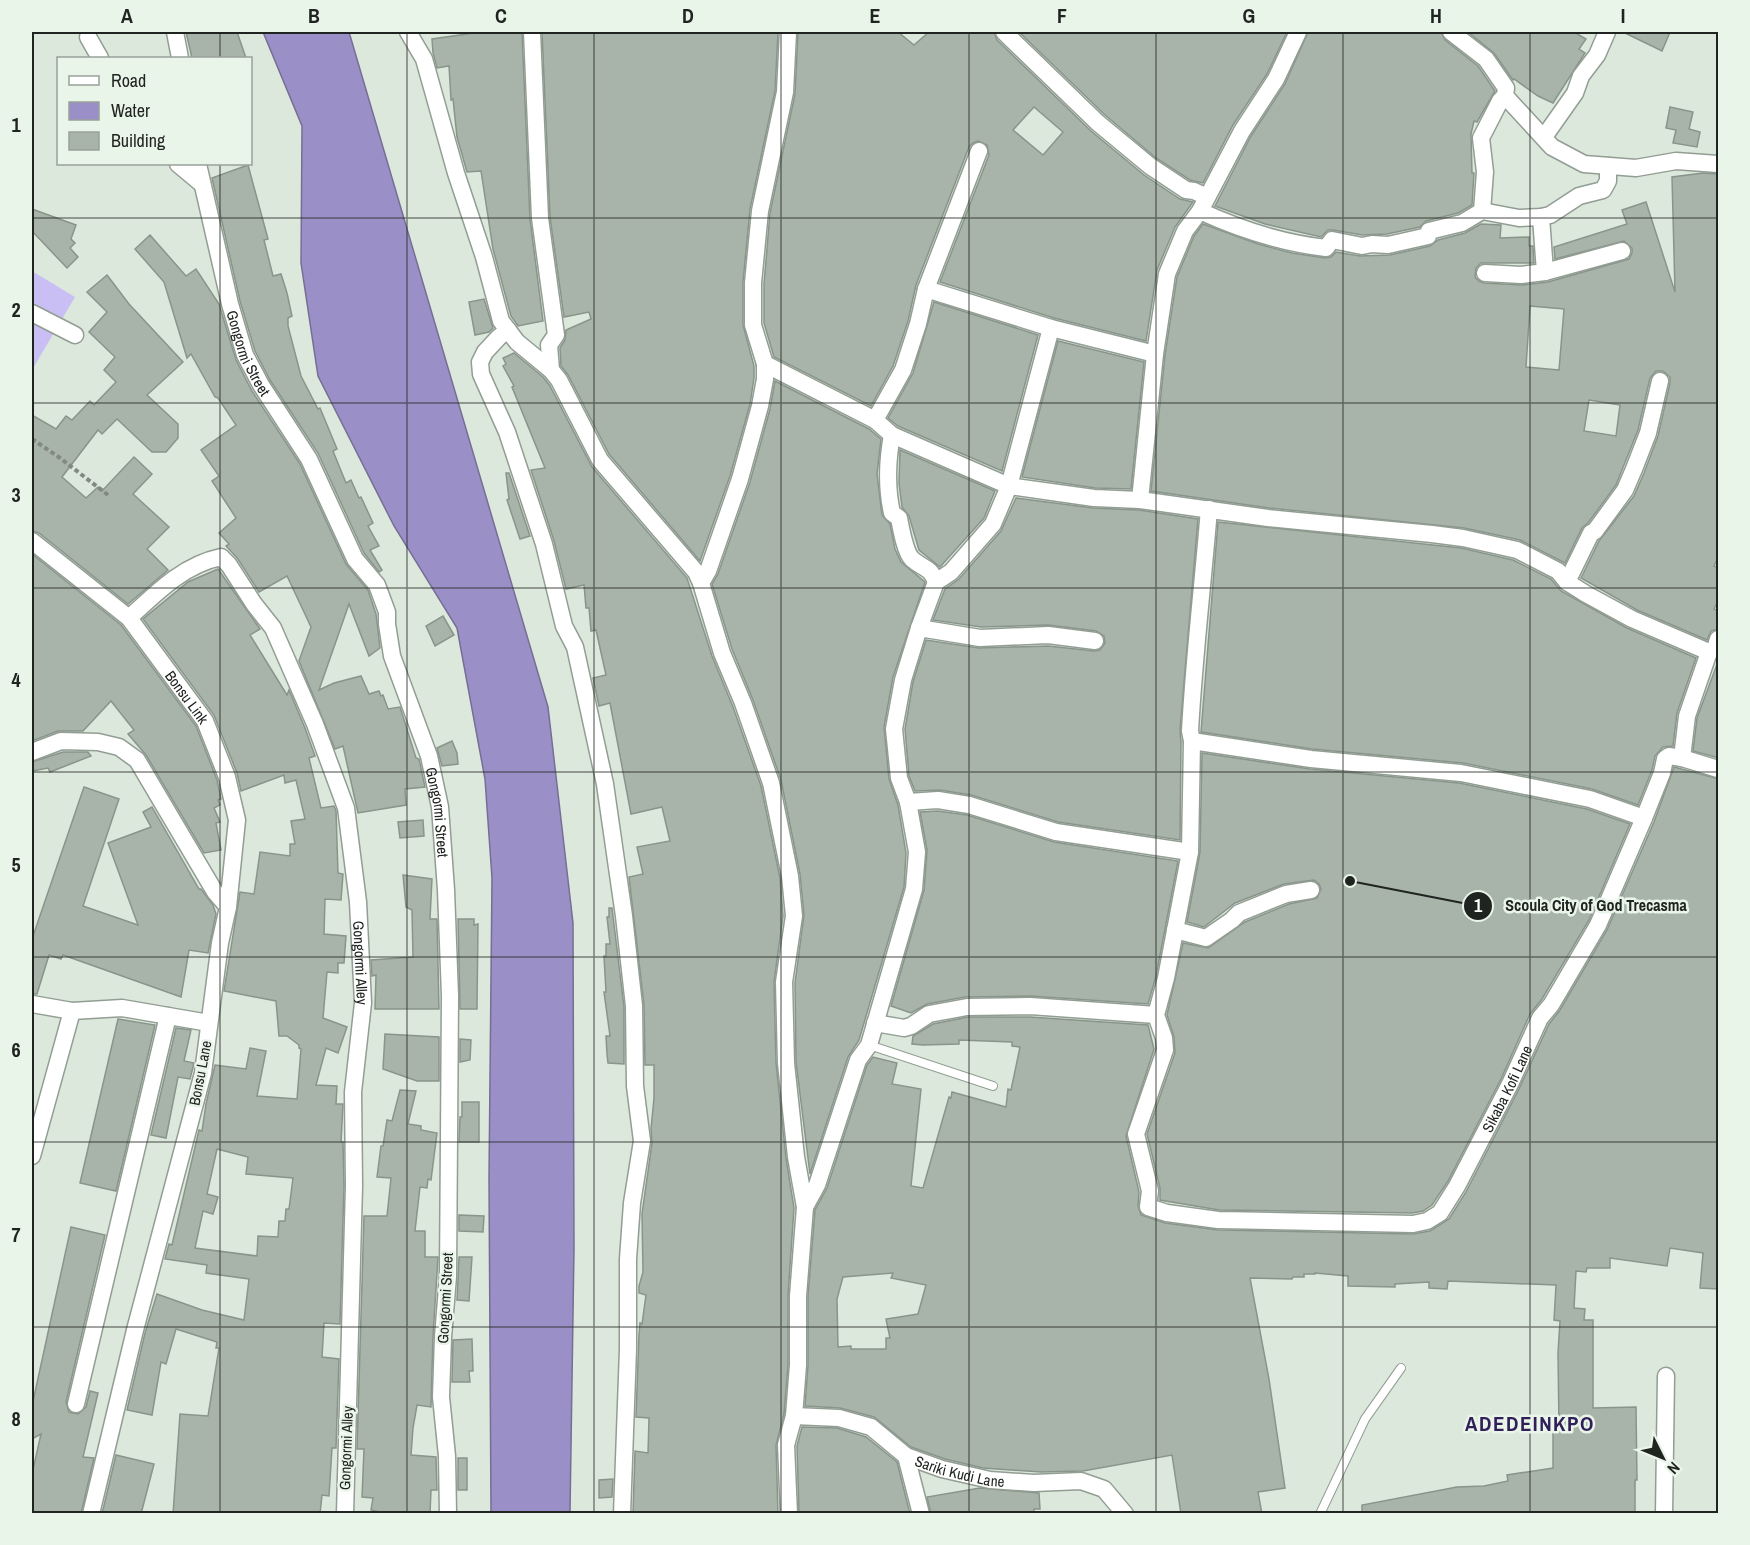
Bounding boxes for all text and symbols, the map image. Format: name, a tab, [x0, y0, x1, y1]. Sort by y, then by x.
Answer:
text: A	[121, 2, 133, 29]
text: B	[308, 2, 320, 29]
text: C	[495, 2, 507, 29]
text: D	[682, 2, 694, 29]
text: E	[870, 2, 881, 29]
text: F	[1057, 2, 1067, 29]
text: G	[1243, 2, 1255, 29]
text: H	[1430, 2, 1442, 29]
text: I	[1621, 2, 1625, 29]
legend	[57, 57, 252, 165]
text: Road	[111, 68, 146, 93]
text: Water	[111, 98, 150, 123]
text: 1	[11, 111, 21, 138]
text: Building	[111, 128, 166, 153]
text: 2	[11, 296, 21, 323]
street label: Gongormi Street	[222, 308, 276, 400]
text: 3	[11, 481, 21, 508]
text: 4	[11, 666, 21, 693]
street label: Bonsu Link	[161, 666, 215, 729]
street label: Gongormi Street	[421, 765, 454, 859]
text: 5	[11, 851, 21, 878]
callout: Scoula City of God Trecasma	[1463, 889, 1699, 923]
text: 1	[1474, 893, 1483, 918]
text: Scoula City of God Trecasma	[1505, 894, 1687, 916]
street label: Gongormi Alley	[348, 920, 374, 1006]
text: 6	[11, 1036, 21, 1063]
street label: Bonsu Lane	[183, 1039, 217, 1107]
street label: Sikaba Kofi Lane	[1476, 1042, 1537, 1136]
text: 7	[11, 1221, 21, 1248]
street label: Gongormi Street	[432, 1251, 458, 1344]
text: 8	[11, 1405, 21, 1432]
street label: Gongormi Alley	[334, 1405, 358, 1490]
district label: ADEDEINKPO	[1465, 1409, 1595, 1438]
north arrow	[1633, 1428, 1693, 1488]
street label: Sariki Kudi Lane	[912, 1450, 1005, 1491]
text: N	[1663, 1457, 1685, 1479]

